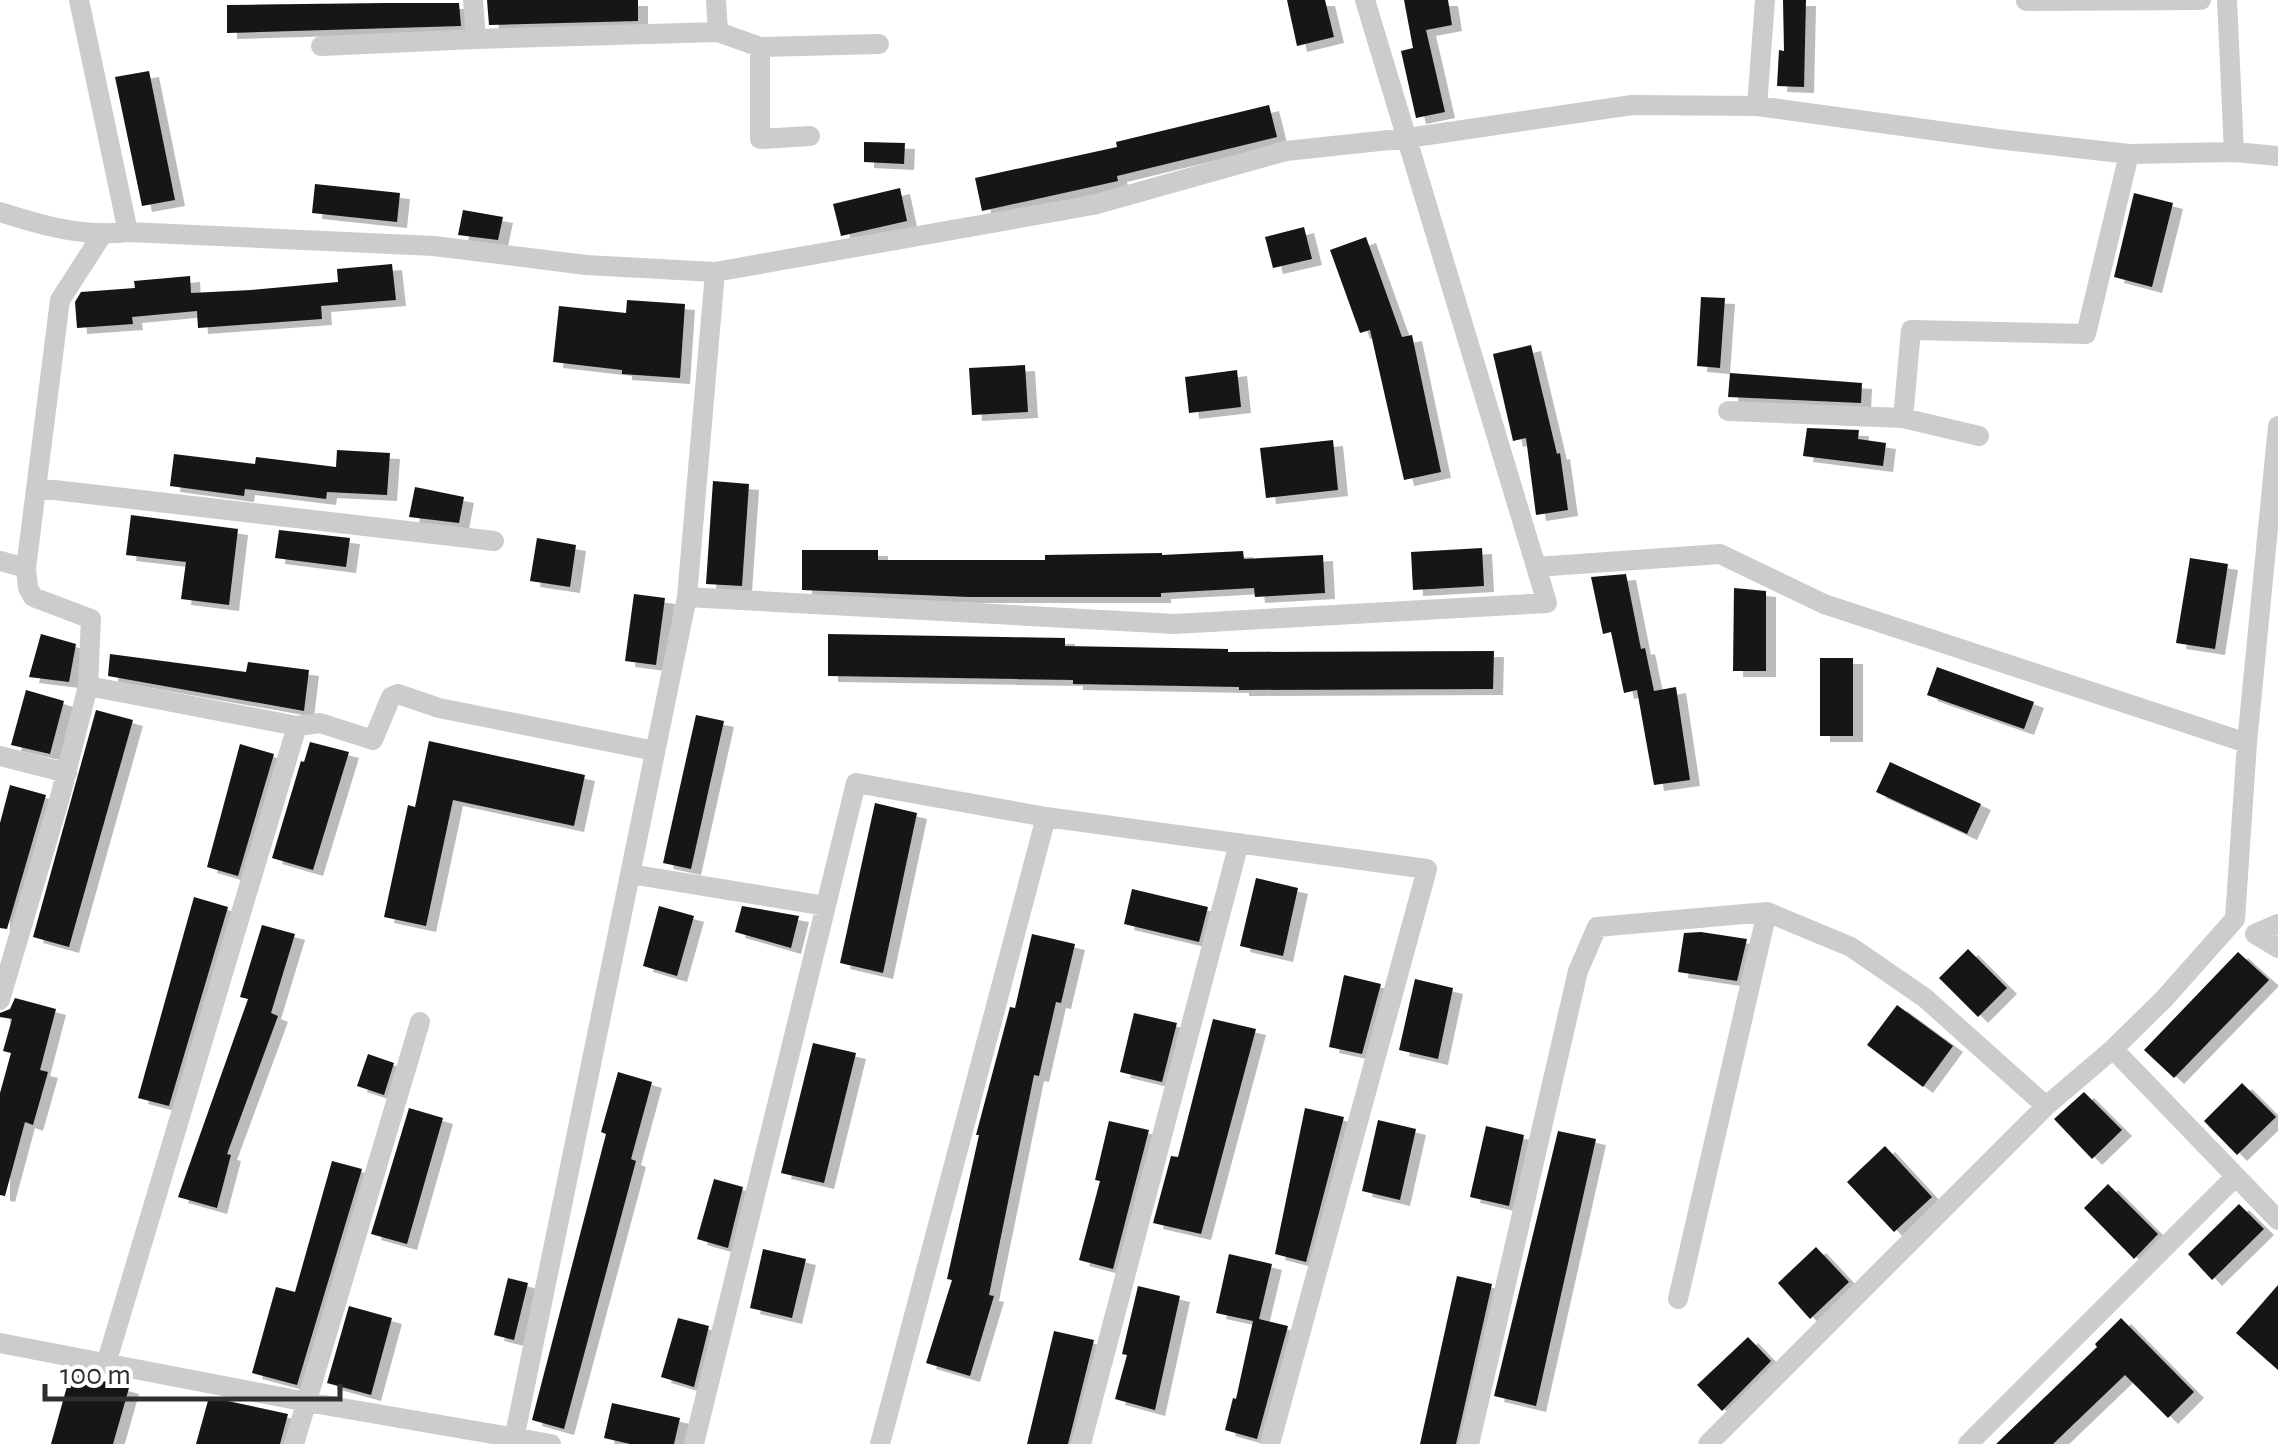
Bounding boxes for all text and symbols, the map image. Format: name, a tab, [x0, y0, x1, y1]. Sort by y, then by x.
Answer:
scale bar	[45, 1339, 340, 1401]
text: 100 m	[60, 1360, 131, 1390]

